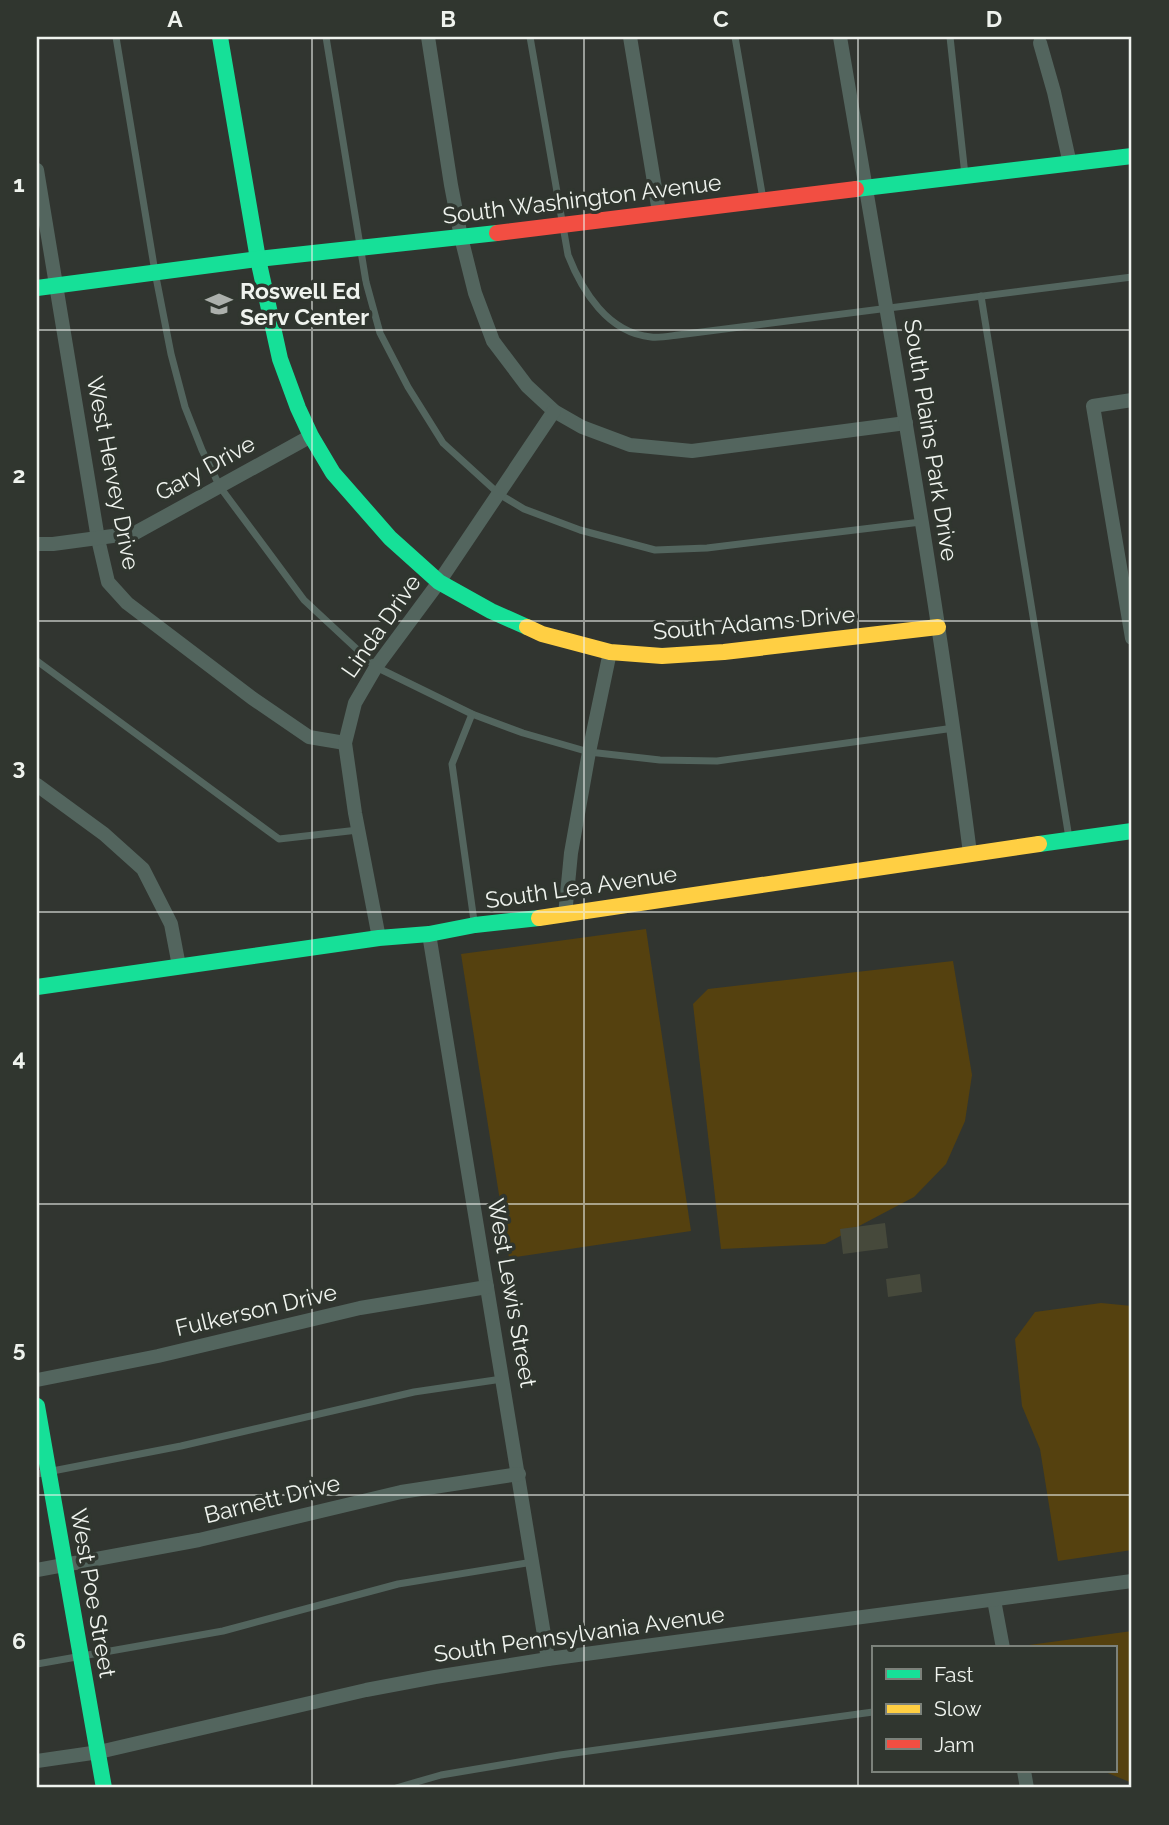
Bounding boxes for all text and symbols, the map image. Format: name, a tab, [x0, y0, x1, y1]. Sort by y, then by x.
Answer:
text: A	[167, 5, 183, 32]
text: B	[440, 5, 456, 32]
text: C	[713, 5, 729, 32]
text: D	[986, 5, 1002, 32]
street label: South Washington Avenue	[441, 168, 723, 229]
text: 1	[13, 170, 25, 197]
place label: Roswell Ed Serv Center	[240, 277, 369, 330]
school or university icon: Roswell Ed Serv Center	[204, 289, 234, 319]
street label: South Plains Park Drive	[899, 317, 964, 563]
street label: West Hervey Drive	[81, 374, 146, 572]
street label: Gary Drive	[150, 429, 259, 506]
text: 2	[13, 461, 25, 488]
street label: Linda Drive	[335, 569, 426, 682]
street label: South Adams Drive	[652, 600, 856, 645]
text: 3	[13, 753, 25, 780]
street label: South Lea Avenue	[483, 860, 679, 913]
text: 4	[12, 1044, 26, 1071]
street label: West Lewis Street	[483, 1196, 542, 1390]
street label: Fulkerson Drive	[173, 1278, 339, 1341]
text: 5	[13, 1335, 26, 1362]
street label: Barnett Drive	[201, 1469, 343, 1528]
street label: West Poe Street	[65, 1506, 122, 1680]
street label: South Pennsylvania Avenue	[432, 1600, 726, 1667]
text: 6	[12, 1627, 26, 1654]
legend	[872, 1646, 1116, 1772]
text: Fast	[934, 1662, 974, 1687]
text: Slow	[934, 1696, 982, 1721]
text: Jam	[934, 1732, 975, 1757]

